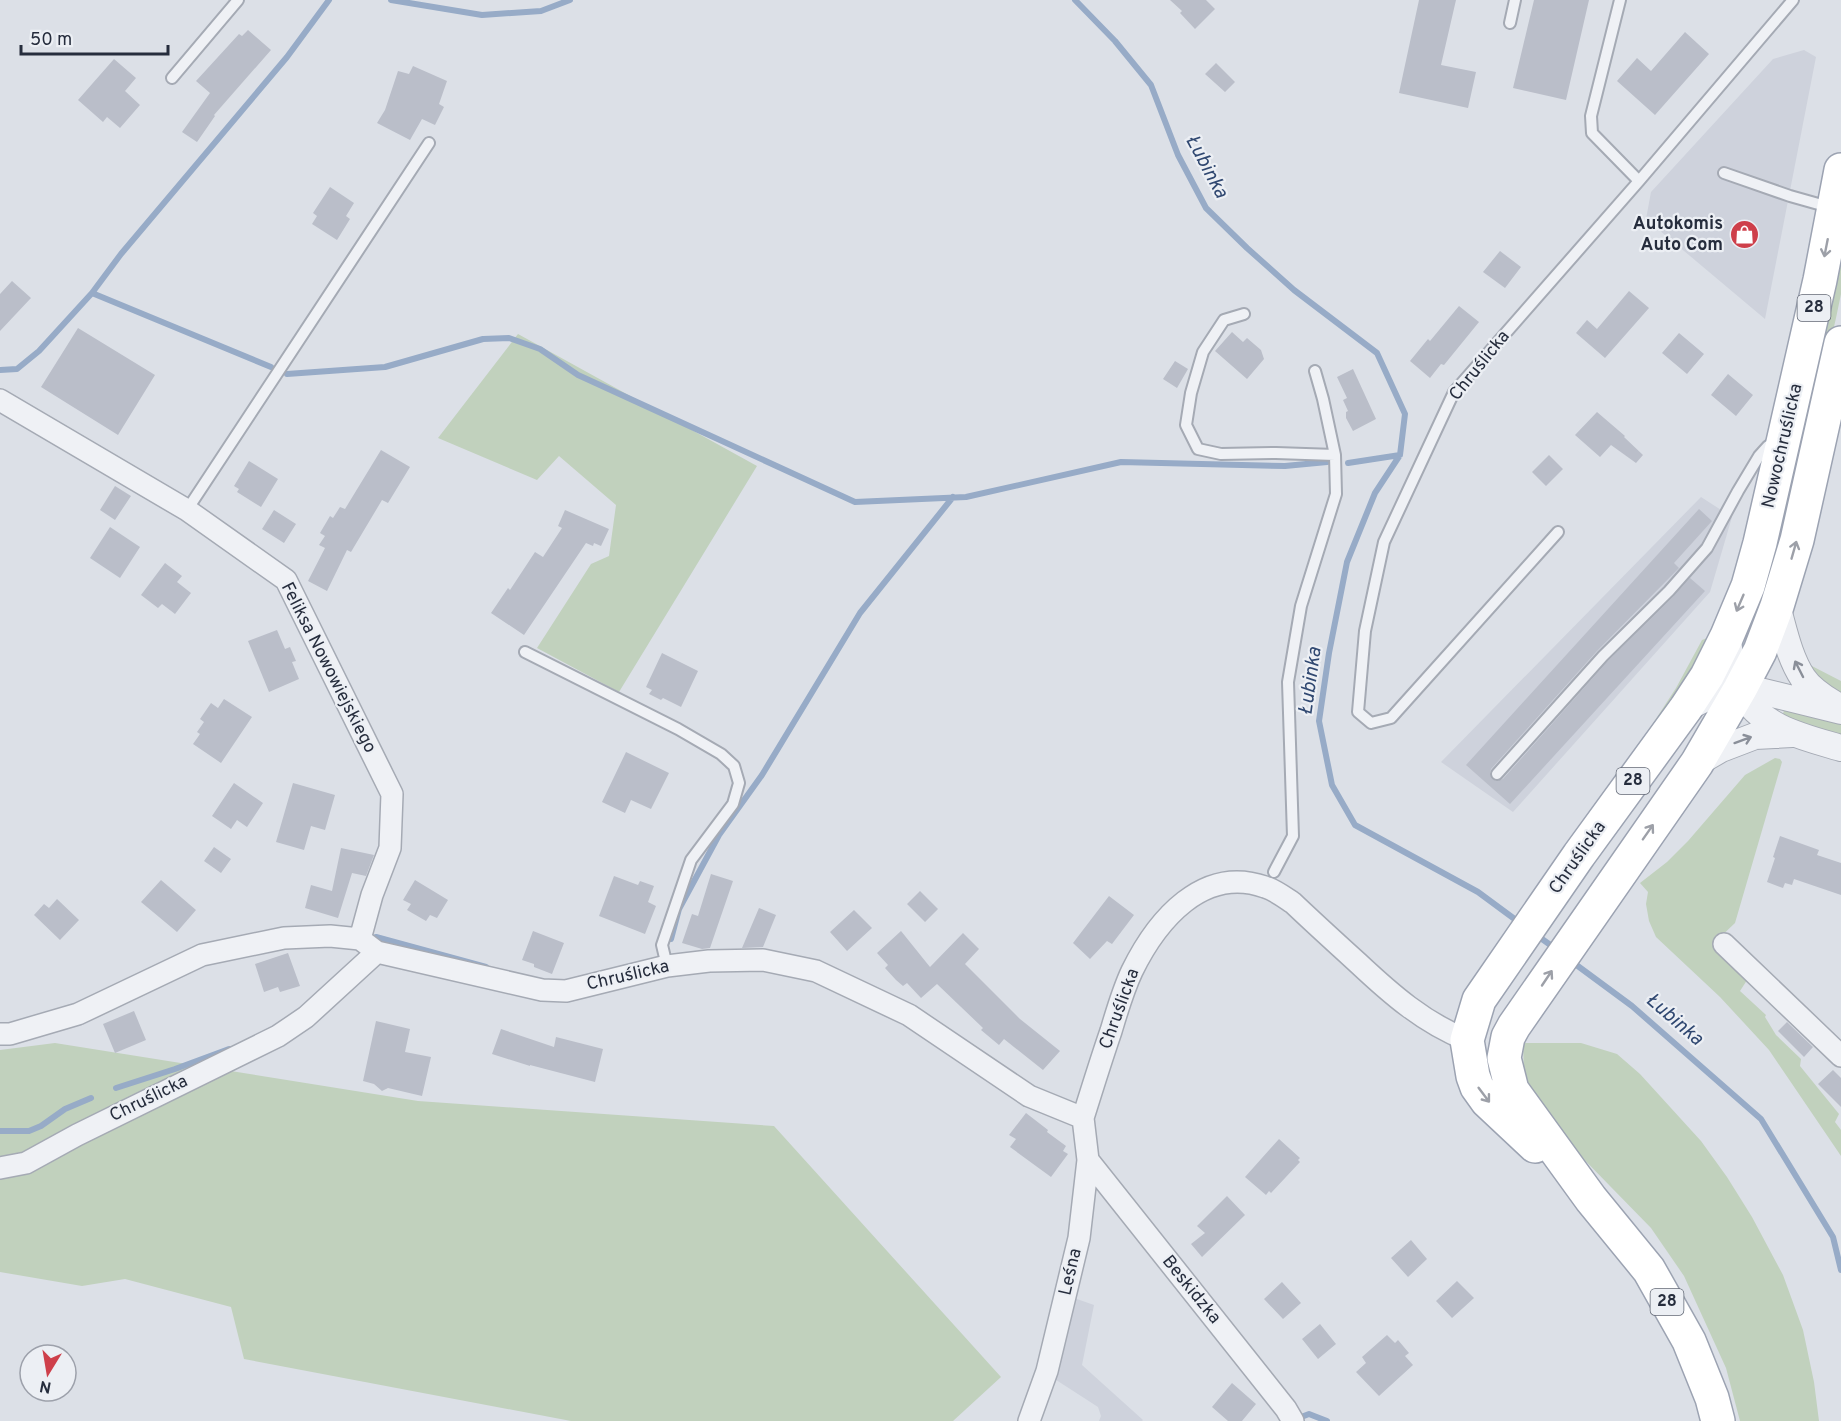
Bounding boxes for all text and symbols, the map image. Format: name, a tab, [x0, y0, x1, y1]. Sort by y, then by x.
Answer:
scale bar	[21, 18, 168, 56]
text: 50 m	[30, 29, 72, 52]
water label: Łubinka	[1179, 131, 1234, 204]
place label: Autokomis Auto Com	[1633, 213, 1723, 257]
shop icon: Autokomis Auto Com	[1728, 218, 1760, 250]
one-way arrow	[1820, 238, 1831, 258]
road number: 28	[1798, 295, 1830, 321]
street label: Chruślicka	[1445, 326, 1515, 406]
street label: Nowochruślicka	[1757, 381, 1809, 511]
one-way arrow	[1789, 541, 1800, 560]
street label: Feliksa Nowowiejskiego	[275, 579, 381, 757]
one-way arrow	[1734, 594, 1745, 612]
water label: Łubinka	[1293, 645, 1329, 717]
one-way arrow	[1793, 661, 1804, 679]
one-way arrow	[1733, 734, 1752, 745]
road number: 28	[1616, 768, 1650, 794]
street label: Chruślicka	[1544, 817, 1612, 899]
one-way arrow	[1642, 824, 1654, 840]
street label: Chruślicka	[584, 955, 672, 997]
street label: Chruślicka	[1095, 965, 1145, 1053]
one-way arrow	[1541, 970, 1553, 986]
water label: Łubinka	[1640, 988, 1709, 1053]
street label: Chruślicka	[106, 1070, 192, 1128]
one-way arrow	[1477, 1087, 1490, 1103]
street label: Leśna	[1054, 1246, 1088, 1298]
street label: Beskidzka	[1156, 1251, 1226, 1329]
road number: 28	[1650, 1289, 1684, 1315]
north arrow	[18, 1343, 78, 1403]
text: N	[38, 1375, 53, 1397]

